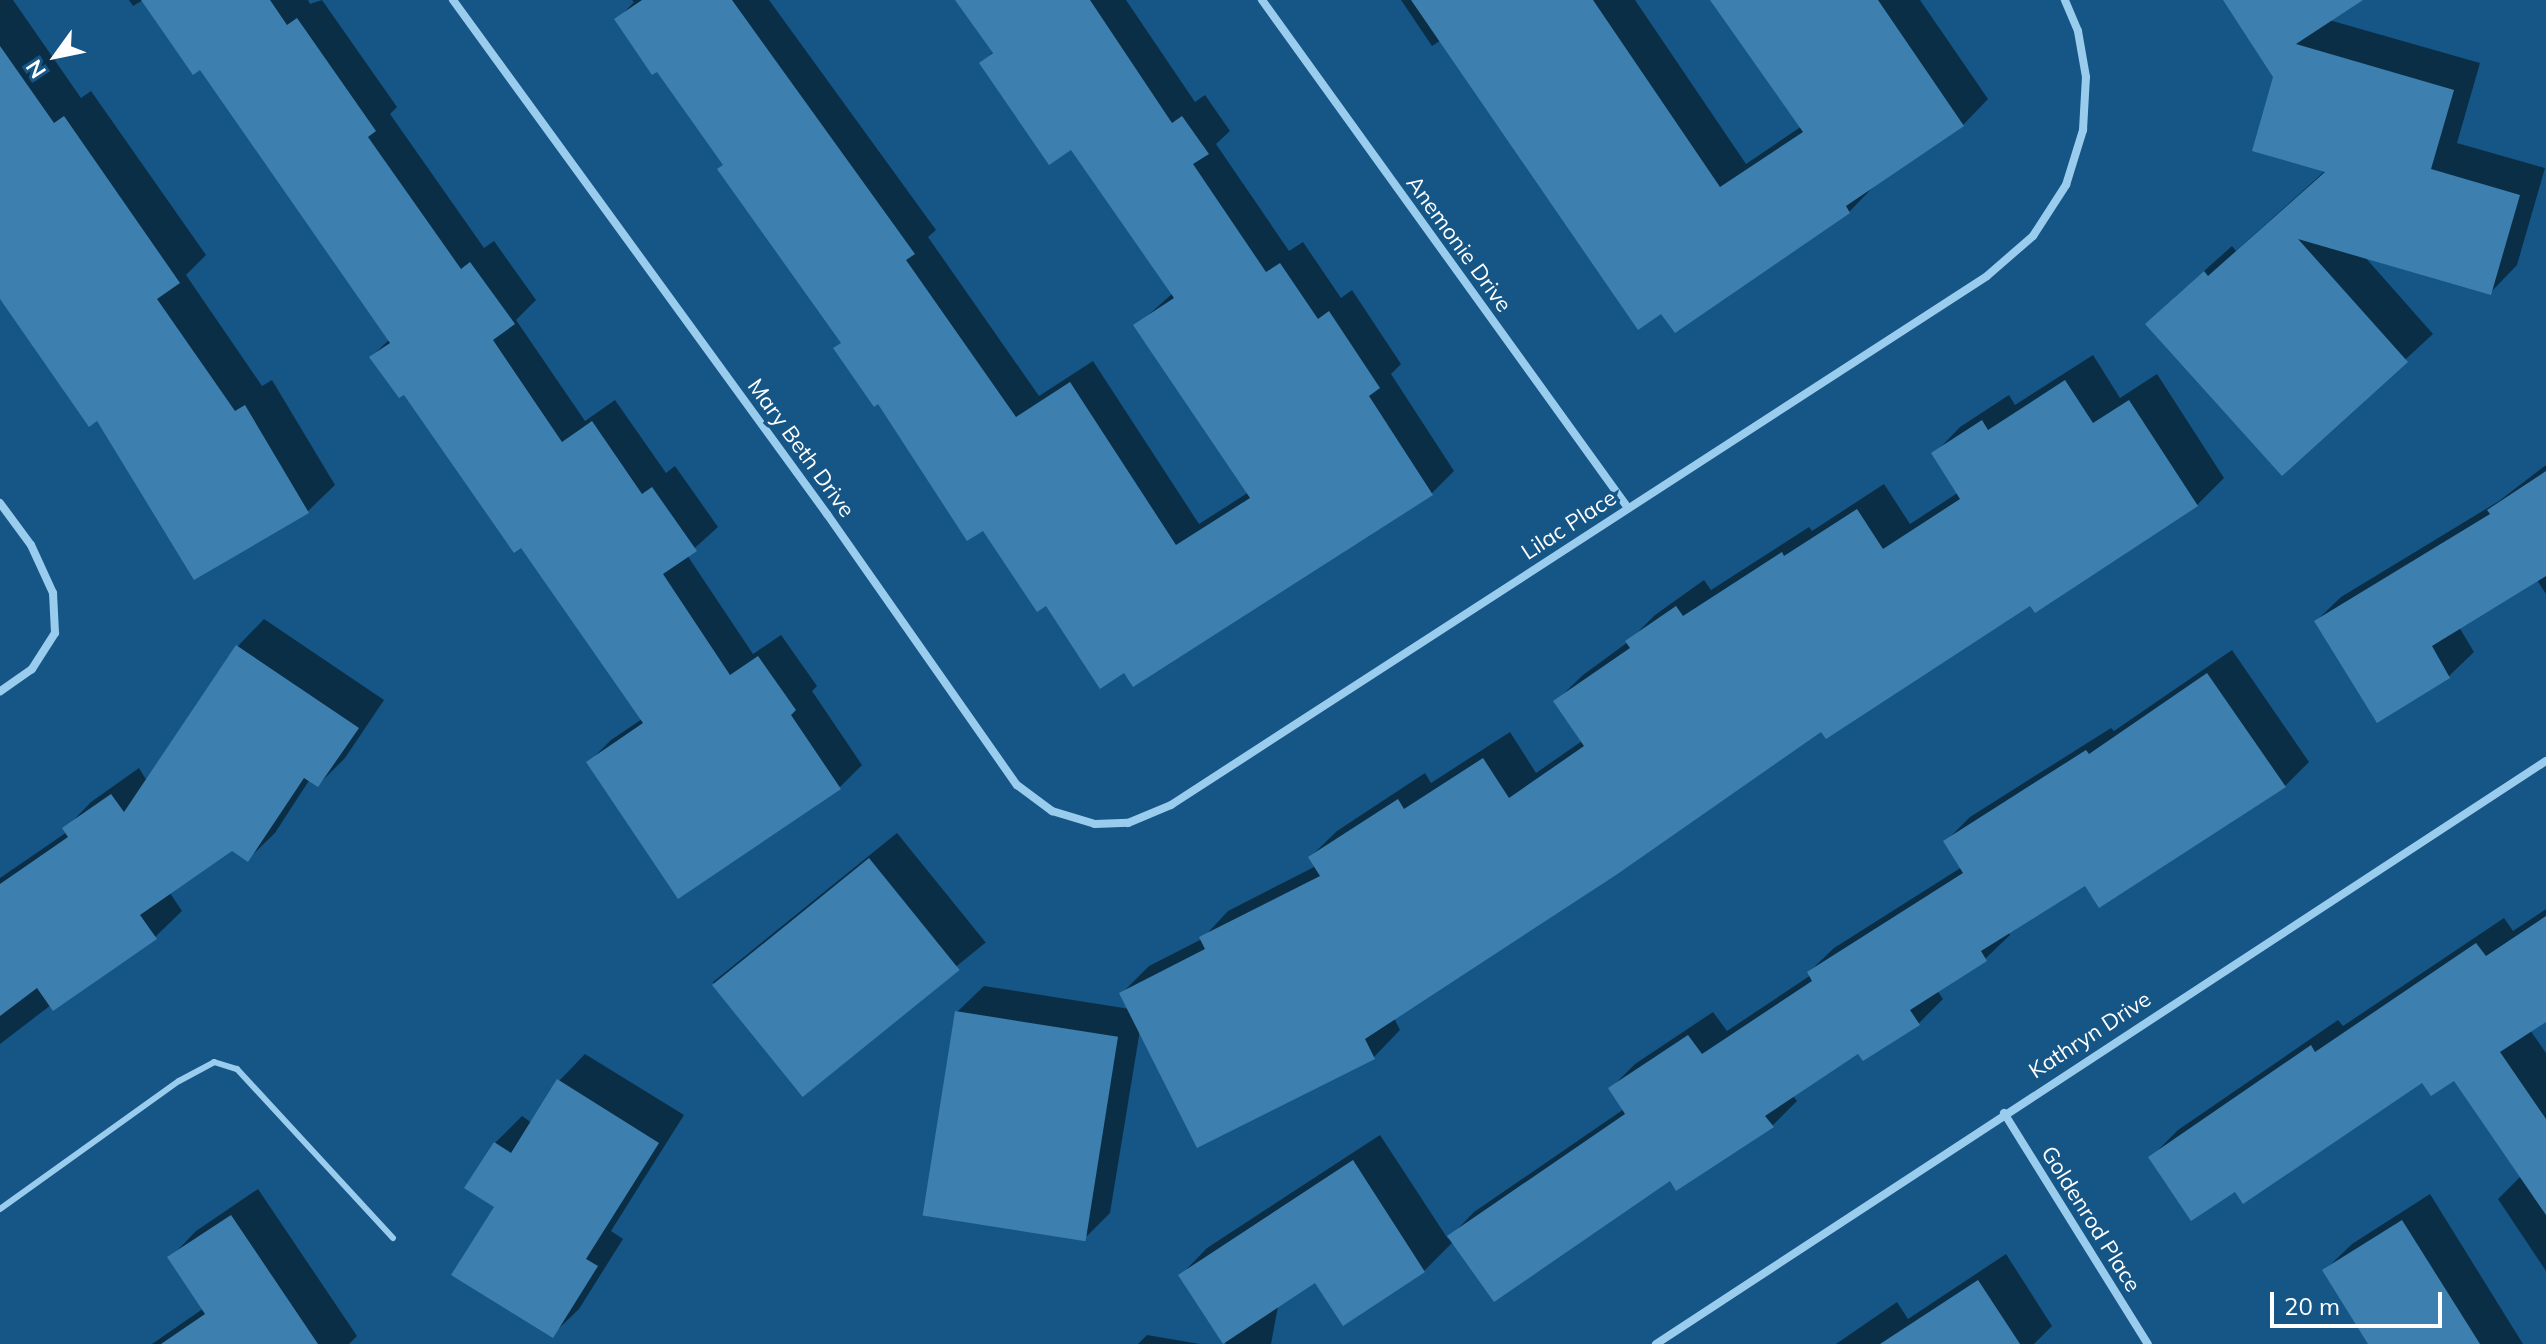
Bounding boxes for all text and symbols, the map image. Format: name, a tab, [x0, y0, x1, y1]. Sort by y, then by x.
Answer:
north arrow	[16, 16, 96, 96]
text: N	[20, 54, 52, 84]
street label: Anemonie Drive	[1401, 171, 1517, 317]
street label: Mary Beth Drive	[742, 374, 860, 522]
street label: Lilac Place	[1517, 485, 1621, 565]
street label: Kathryn Drive	[2024, 986, 2156, 1084]
street label: Goldenrod Place	[2036, 1141, 2146, 1297]
scale bar	[2274, 1276, 2446, 1326]
text: 20 m	[2284, 1291, 2340, 1321]

